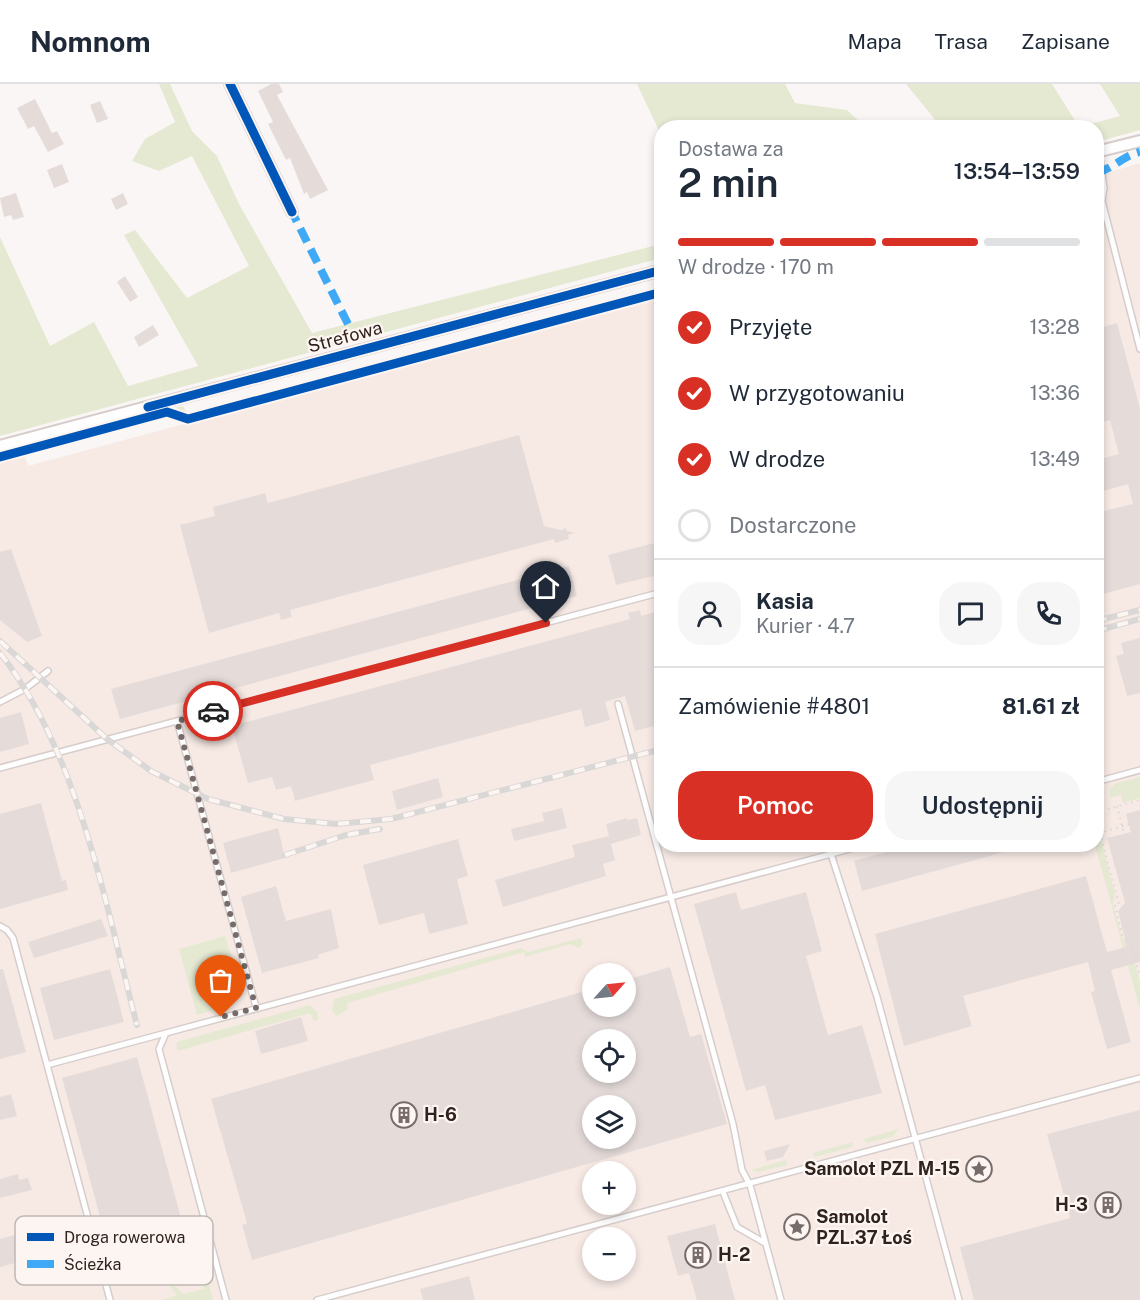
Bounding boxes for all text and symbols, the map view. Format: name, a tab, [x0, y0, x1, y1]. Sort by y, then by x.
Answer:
text: Nomnom	[30, 25, 151, 58]
text: Mapa	[847, 29, 902, 54]
text: Trasa	[935, 29, 988, 54]
text: Zapisane	[1021, 29, 1110, 54]
text: Dostawa za	[678, 137, 784, 161]
text: 13:54–13:59	[954, 158, 1080, 184]
text: 2 min	[678, 160, 779, 206]
text: W drodze · 170 m	[678, 255, 834, 279]
icon: check	[678, 311, 711, 344]
text: Przyjęte	[729, 314, 812, 340]
text: 13:28	[1029, 315, 1080, 339]
street label: Strefowa	[305, 317, 384, 357]
icon: check	[678, 377, 711, 410]
text: W przygotowaniu	[729, 380, 905, 406]
text: 13:36	[1030, 381, 1080, 405]
icon: check	[678, 443, 711, 476]
text: W drodze	[729, 446, 825, 472]
text: 13:49	[1030, 447, 1080, 471]
text: Dostarczone	[729, 512, 856, 538]
pin	[520, 561, 571, 623]
icon: home	[529, 570, 562, 603]
button: person	[678, 582, 741, 645]
button: chat	[939, 582, 1002, 645]
button: phone	[1017, 582, 1080, 645]
text: Kasia	[756, 588, 814, 614]
text: Kurier · 4.7	[756, 614, 855, 638]
courier	[183, 681, 243, 741]
text: Zamówienie #4801	[678, 693, 870, 719]
text: 81.61 zł	[1002, 693, 1080, 719]
icon: car	[197, 695, 230, 728]
button: Pomoc	[678, 771, 873, 840]
button: Udostępnij	[885, 771, 1080, 840]
pin	[195, 955, 246, 1017]
north arrow	[582, 963, 636, 1017]
map controls	[582, 963, 636, 1281]
icon: bag	[204, 964, 237, 997]
button: locate	[582, 1029, 636, 1083]
button: layers	[582, 1095, 636, 1149]
building icon: H-6	[389, 1100, 419, 1130]
place label: H-6	[424, 1104, 457, 1125]
place icon: Samolot PZL M-15	[964, 1154, 994, 1184]
place label: Samolot PZL M-15	[804, 1158, 960, 1179]
button: +	[582, 1161, 636, 1215]
building icon: H-3	[1093, 1190, 1123, 1220]
place label: H-3	[1055, 1194, 1088, 1215]
place label: Samolot PZL.37 Łoś	[816, 1206, 912, 1248]
place icon: Samolot PZL.37 Łoś	[782, 1212, 812, 1242]
legend	[15, 1216, 213, 1285]
button: −	[582, 1227, 636, 1281]
text: Droga rowerowa	[64, 1228, 185, 1247]
building icon: H-2	[683, 1240, 713, 1270]
place label: H-2	[718, 1244, 750, 1265]
text: Ścieżka	[64, 1254, 121, 1274]

